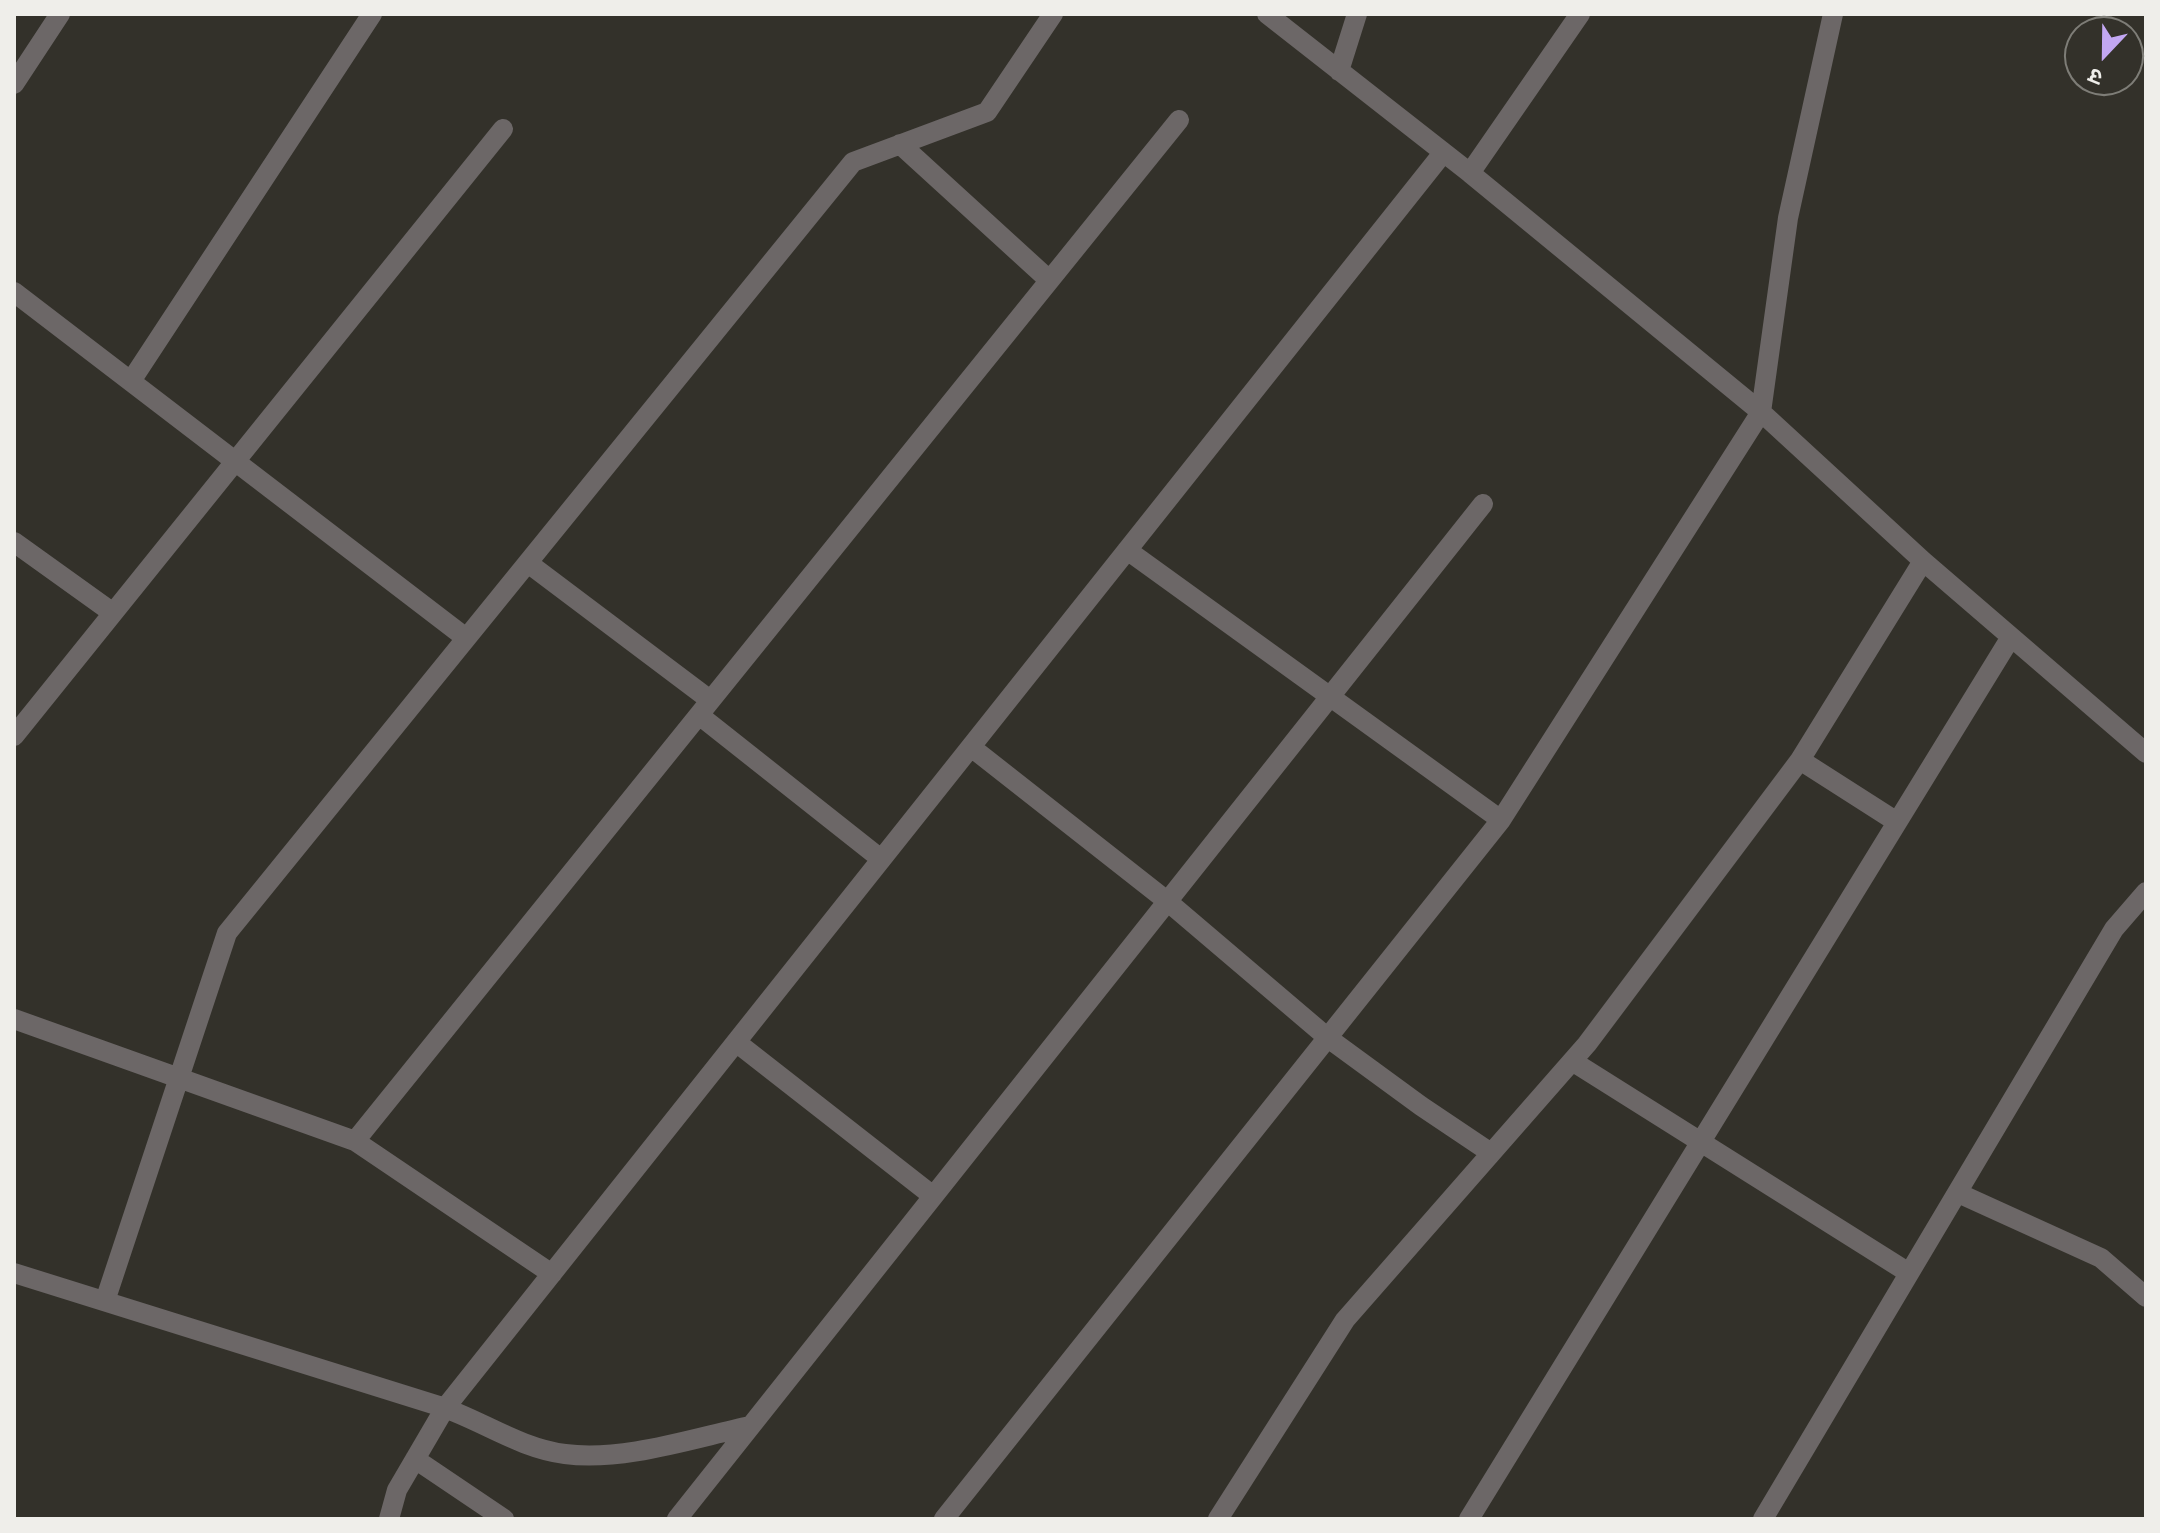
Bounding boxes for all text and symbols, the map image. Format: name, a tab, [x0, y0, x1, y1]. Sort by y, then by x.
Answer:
north arrow	[2064, 16, 2144, 96]
text: उ	[2084, 61, 2107, 93]

